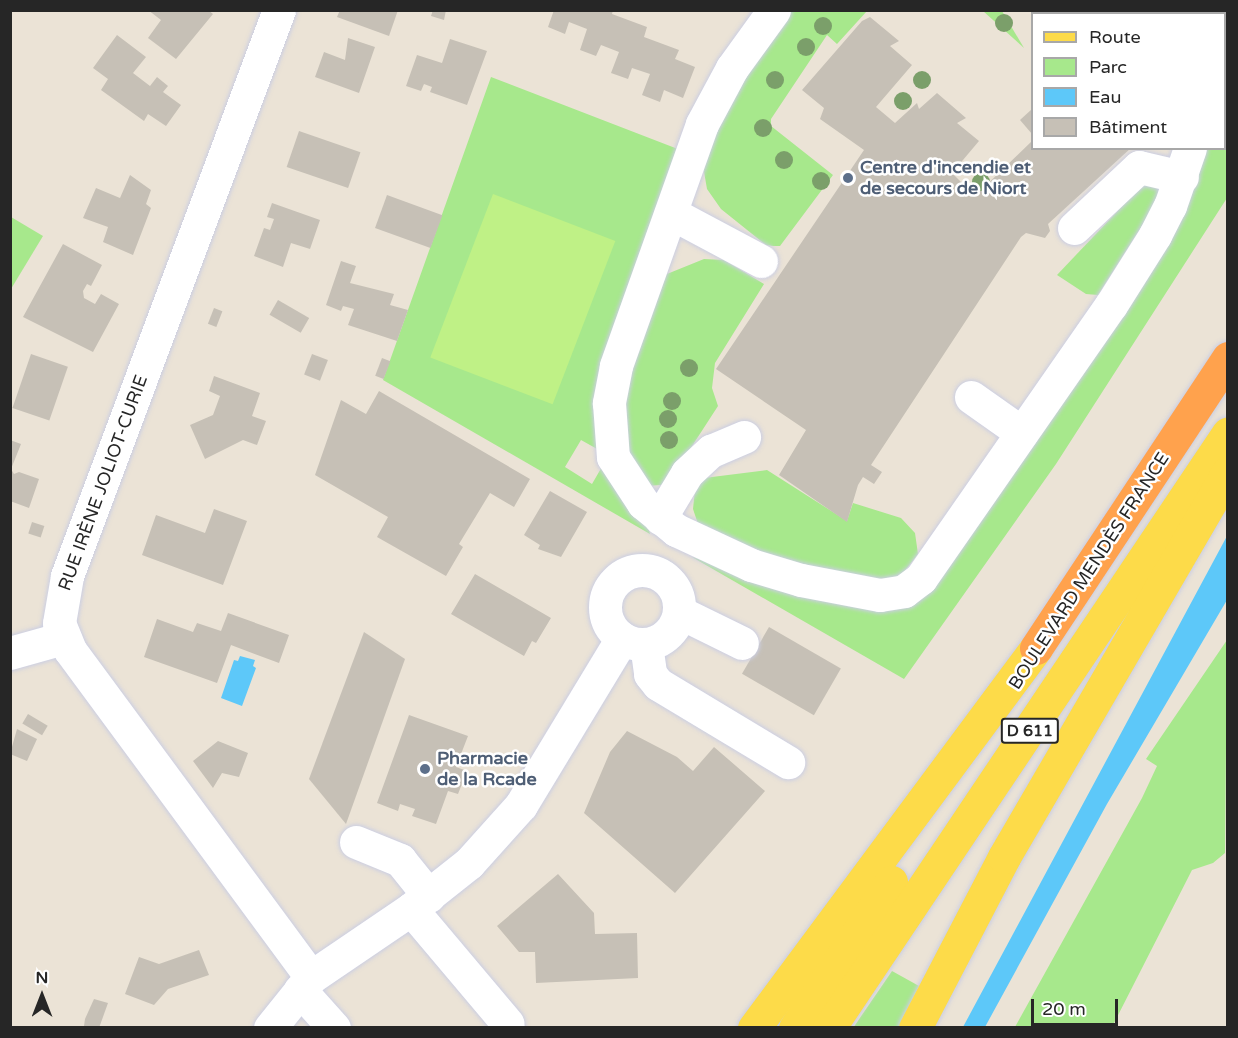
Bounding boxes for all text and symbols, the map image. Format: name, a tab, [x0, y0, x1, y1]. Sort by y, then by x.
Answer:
legend	[1031, 12, 1226, 150]
text: Route	[1089, 26, 1141, 48]
text: Parc	[1089, 56, 1127, 78]
text: Eau	[1089, 86, 1121, 108]
text: Bâtiment	[1089, 116, 1167, 138]
place label: Centre d'incendie et de secours de Niort	[860, 157, 1031, 200]
marker: Centre d'incendie et de secours de Niort	[841, 171, 855, 185]
street label: RUE IRÈNE JOLIOT-CURIE	[54, 372, 152, 594]
street label: BOULEVARD MENDÈS FRANCE	[1004, 448, 1174, 694]
road number: D 611	[1000, 718, 1060, 744]
place label: Pharmacie de la Rcade	[437, 748, 537, 790]
marker: Pharmacie de la Rcade	[418, 762, 432, 776]
north arrow	[12, 966, 72, 1026]
text: N	[36, 968, 48, 988]
scale bar	[1034, 987, 1121, 1025]
text: 20 m	[1042, 998, 1086, 1020]

